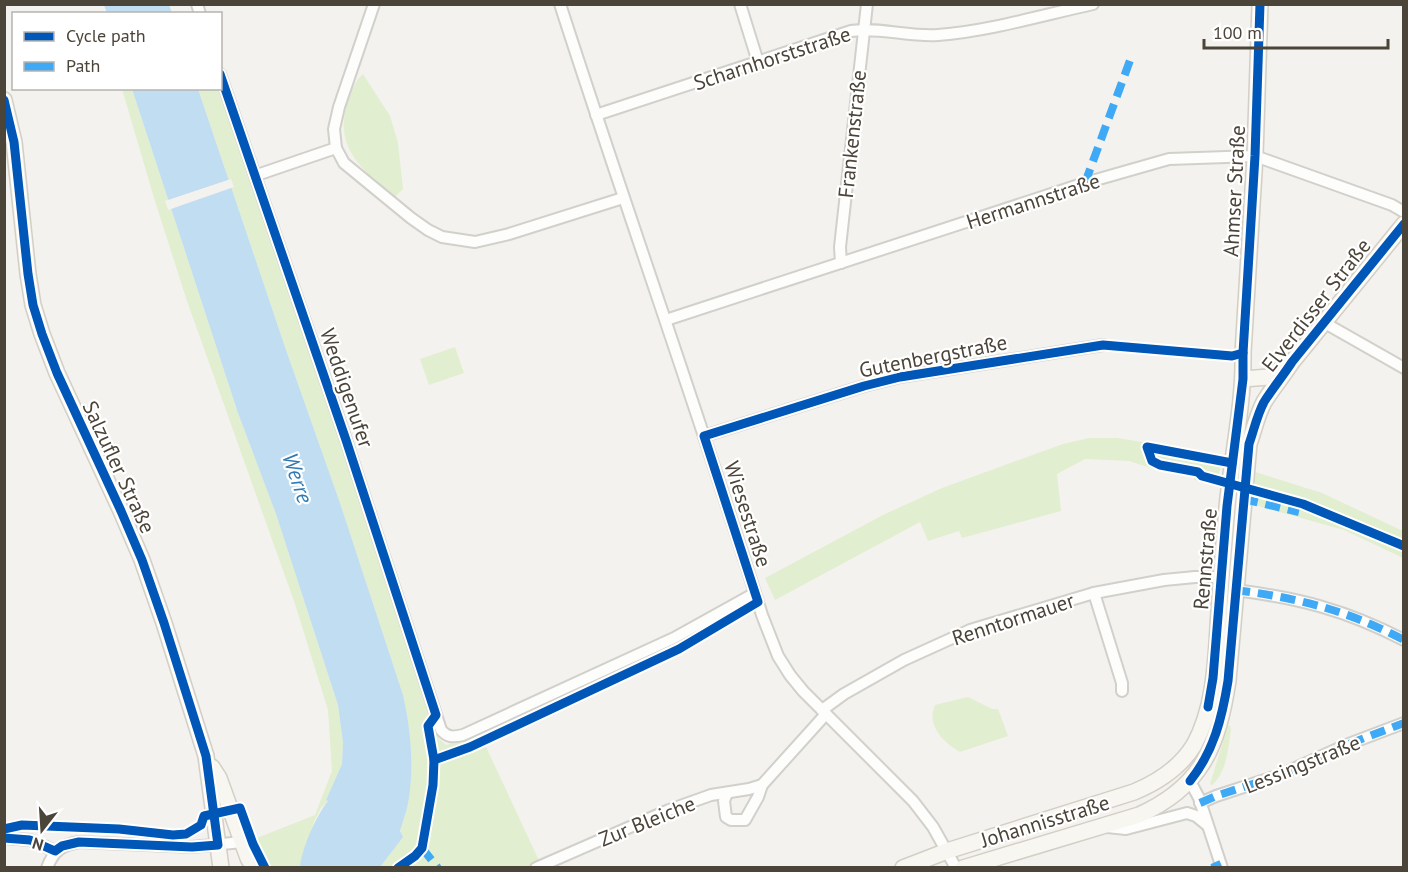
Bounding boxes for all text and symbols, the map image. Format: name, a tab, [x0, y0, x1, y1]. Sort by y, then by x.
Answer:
legend	[12, 12, 222, 90]
scale bar	[1204, 12, 1388, 50]
street label: Scharnhorststraße	[690, 20, 854, 96]
text: 100 m	[1213, 21, 1262, 44]
text: Cycle path	[66, 24, 146, 47]
text: Path	[66, 54, 100, 77]
street label: Frankenstraße	[832, 69, 872, 199]
street label: Ahmser Straße	[1217, 124, 1251, 258]
street label: Hermannstraße	[963, 167, 1103, 235]
street label: Elverdisser Straße	[1255, 233, 1377, 377]
street label: Weddigenufer	[314, 325, 380, 451]
street label: Gutenbergstraße	[857, 328, 1009, 384]
street label: Salzufler Straße	[77, 396, 161, 538]
water label: Werre	[276, 449, 320, 508]
street label: Wiesestraße	[718, 458, 778, 570]
street label: Rennstraße	[1187, 507, 1223, 611]
street label: Renntormauer	[948, 587, 1078, 651]
street label: Lessingstraße	[1240, 728, 1364, 800]
street label: Zur Bleiche	[595, 789, 699, 853]
street label: Johannisstraße	[976, 789, 1113, 854]
north arrow	[12, 800, 72, 860]
text: N	[30, 833, 46, 855]

